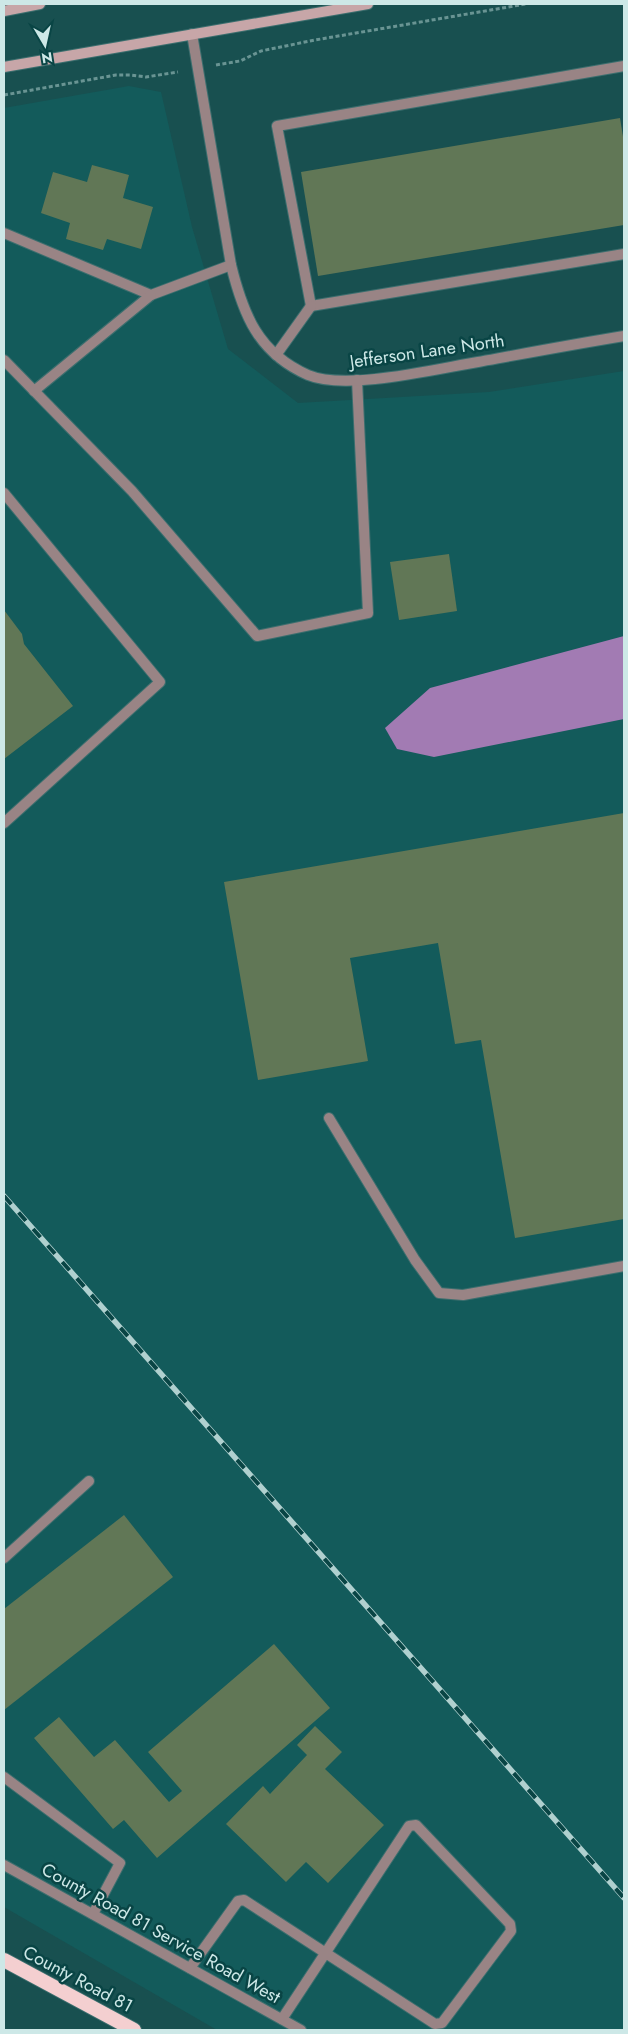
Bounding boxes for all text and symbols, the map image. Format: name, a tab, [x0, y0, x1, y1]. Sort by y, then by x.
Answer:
north arrow	[20, 20, 70, 70]
text: N	[40, 47, 54, 69]
street label: Jefferson Lane North	[346, 327, 506, 375]
street label: County Road 81 Service Road West	[38, 1858, 284, 2008]
street label: County Road 81	[20, 1941, 136, 2017]

